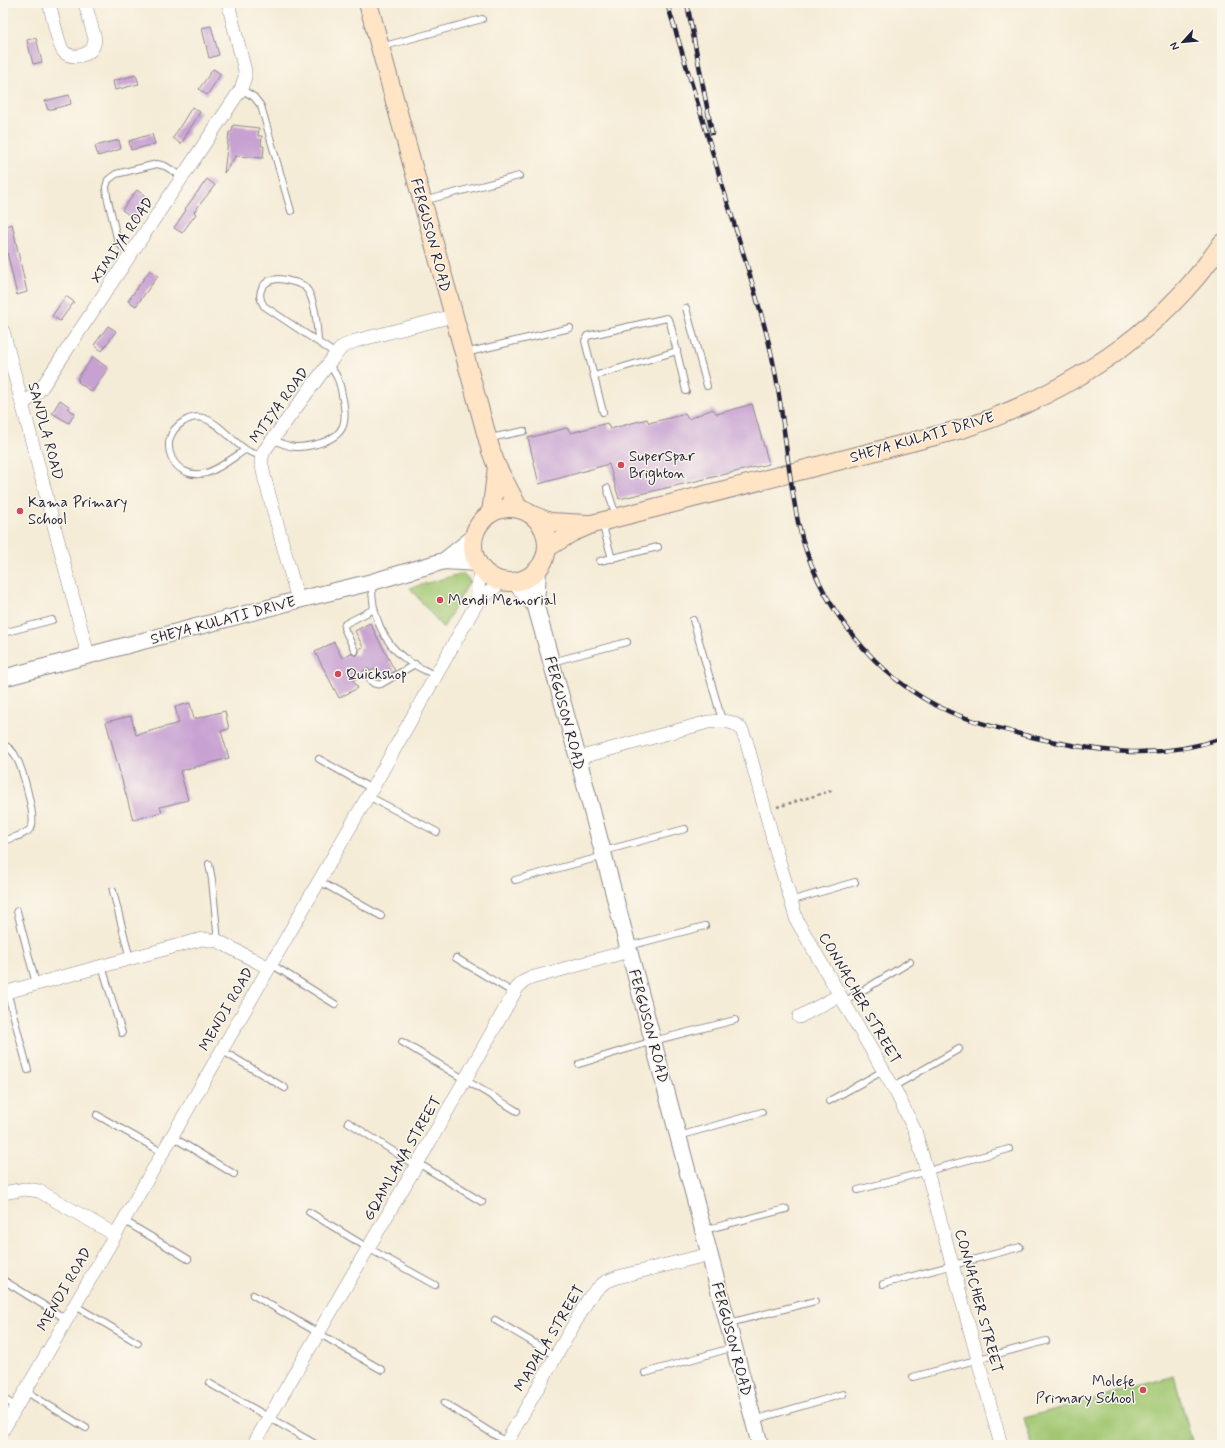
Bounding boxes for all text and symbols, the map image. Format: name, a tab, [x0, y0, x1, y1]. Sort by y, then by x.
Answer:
north arrow	[1163, 22, 1203, 62]
text: N	[1167, 40, 1183, 53]
street label: FERGUSON ROAD	[405, 176, 455, 294]
street label: XIMIYA ROAD	[87, 194, 159, 287]
street label: MTIYA ROAD	[245, 364, 314, 448]
street label: SANDLA ROAD	[22, 380, 68, 482]
street label: SHEYA KULATI DRIVE	[848, 408, 997, 468]
place label: SuperSpar Brighton	[629, 447, 695, 485]
marker: SuperSpar Brighton	[616, 460, 626, 470]
place label: Kama Primary School	[28, 493, 127, 530]
marker: Kama Primary School	[15, 506, 25, 516]
place label: Mendi Memorial	[448, 591, 557, 611]
street label: SHEYA KULATI DRIVE	[148, 592, 298, 650]
marker: Mendi Memorial	[435, 595, 445, 605]
street label: FERGUSON ROAD	[539, 654, 589, 772]
place label: Quickshop	[346, 665, 407, 685]
marker: Quickshop	[333, 669, 343, 679]
street label: CONNACHER STREET	[813, 929, 905, 1068]
street label: MENDI ROAD	[195, 964, 259, 1055]
street label: FERGUSON ROAD	[623, 967, 673, 1085]
street label: GQAMLANA STREET	[359, 1092, 447, 1224]
street label: CONNACHER STREET	[949, 1227, 1007, 1376]
street label: MENDI ROAD	[33, 1244, 97, 1335]
street label: FERGUSON ROAD	[706, 1280, 756, 1398]
street label: MADALA STREET	[510, 1281, 590, 1396]
place label: Molefe Primary School	[1036, 1372, 1135, 1409]
marker: Molefe Primary School	[1138, 1385, 1148, 1395]

